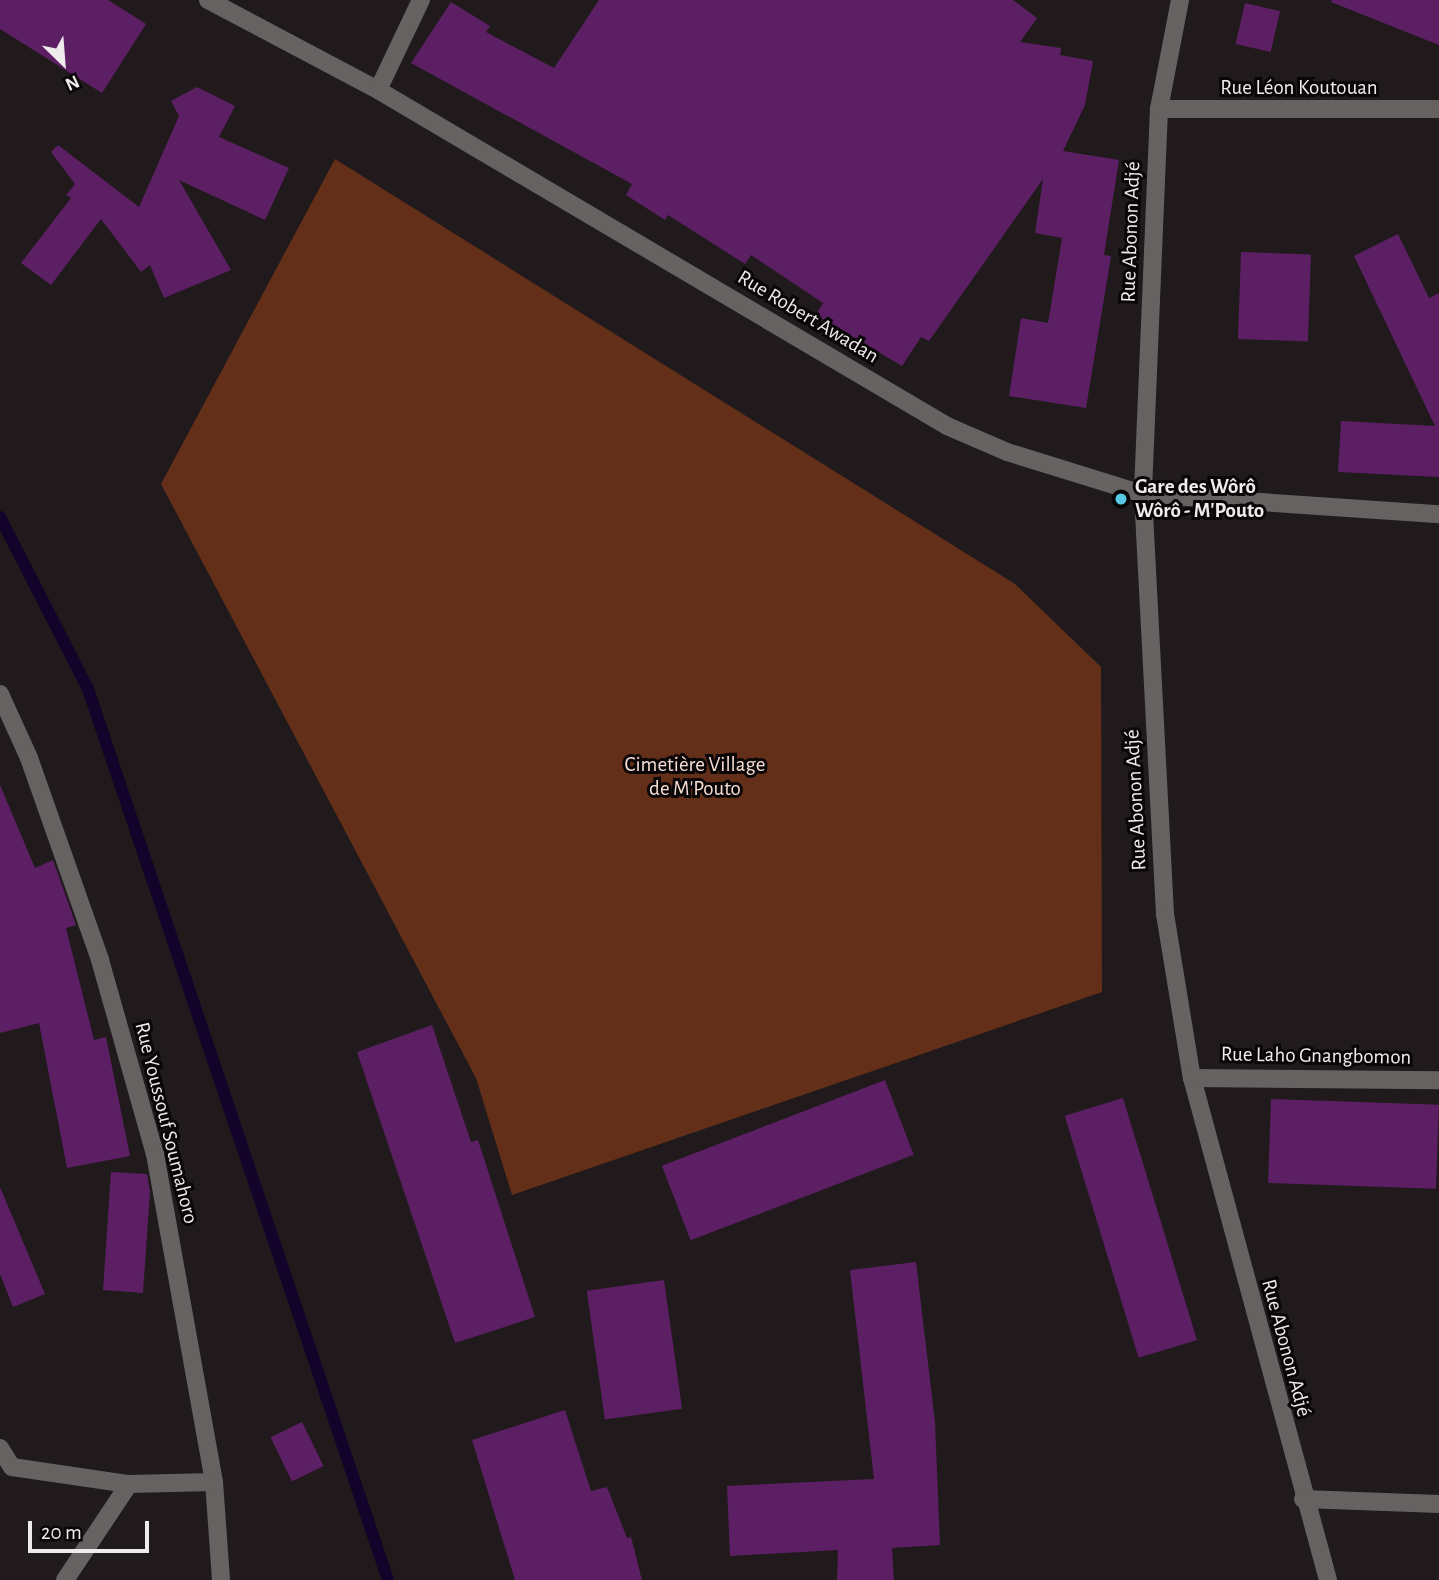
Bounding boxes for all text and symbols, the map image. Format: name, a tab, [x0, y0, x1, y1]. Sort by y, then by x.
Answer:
north arrow	[28, 28, 98, 98]
text: N	[62, 71, 82, 94]
street label: Rue Léon Koutouan	[1220, 75, 1378, 101]
street label: Rue Abonon Adjé	[1116, 161, 1146, 303]
street label: Rue Robert Awadan	[733, 265, 883, 369]
place label: Gare des Wôrô Wôrô - M'Pouto	[1135, 474, 1264, 524]
marker: Gare des Wôrô Wôrô - M'Pouto	[1113, 491, 1129, 507]
street label: Rue Abonon Adjé	[1120, 729, 1152, 871]
park label: Cimetière Village de M'Pouto	[625, 752, 765, 802]
street label: Rue Youssouf Soumahoro	[129, 1020, 203, 1226]
street label: Rue Laho Gnangbomon	[1221, 1042, 1411, 1070]
street label: Rue Abonon Adjé	[1256, 1277, 1316, 1419]
scale bar	[32, 1506, 152, 1550]
text: 20 m	[41, 1522, 82, 1543]

